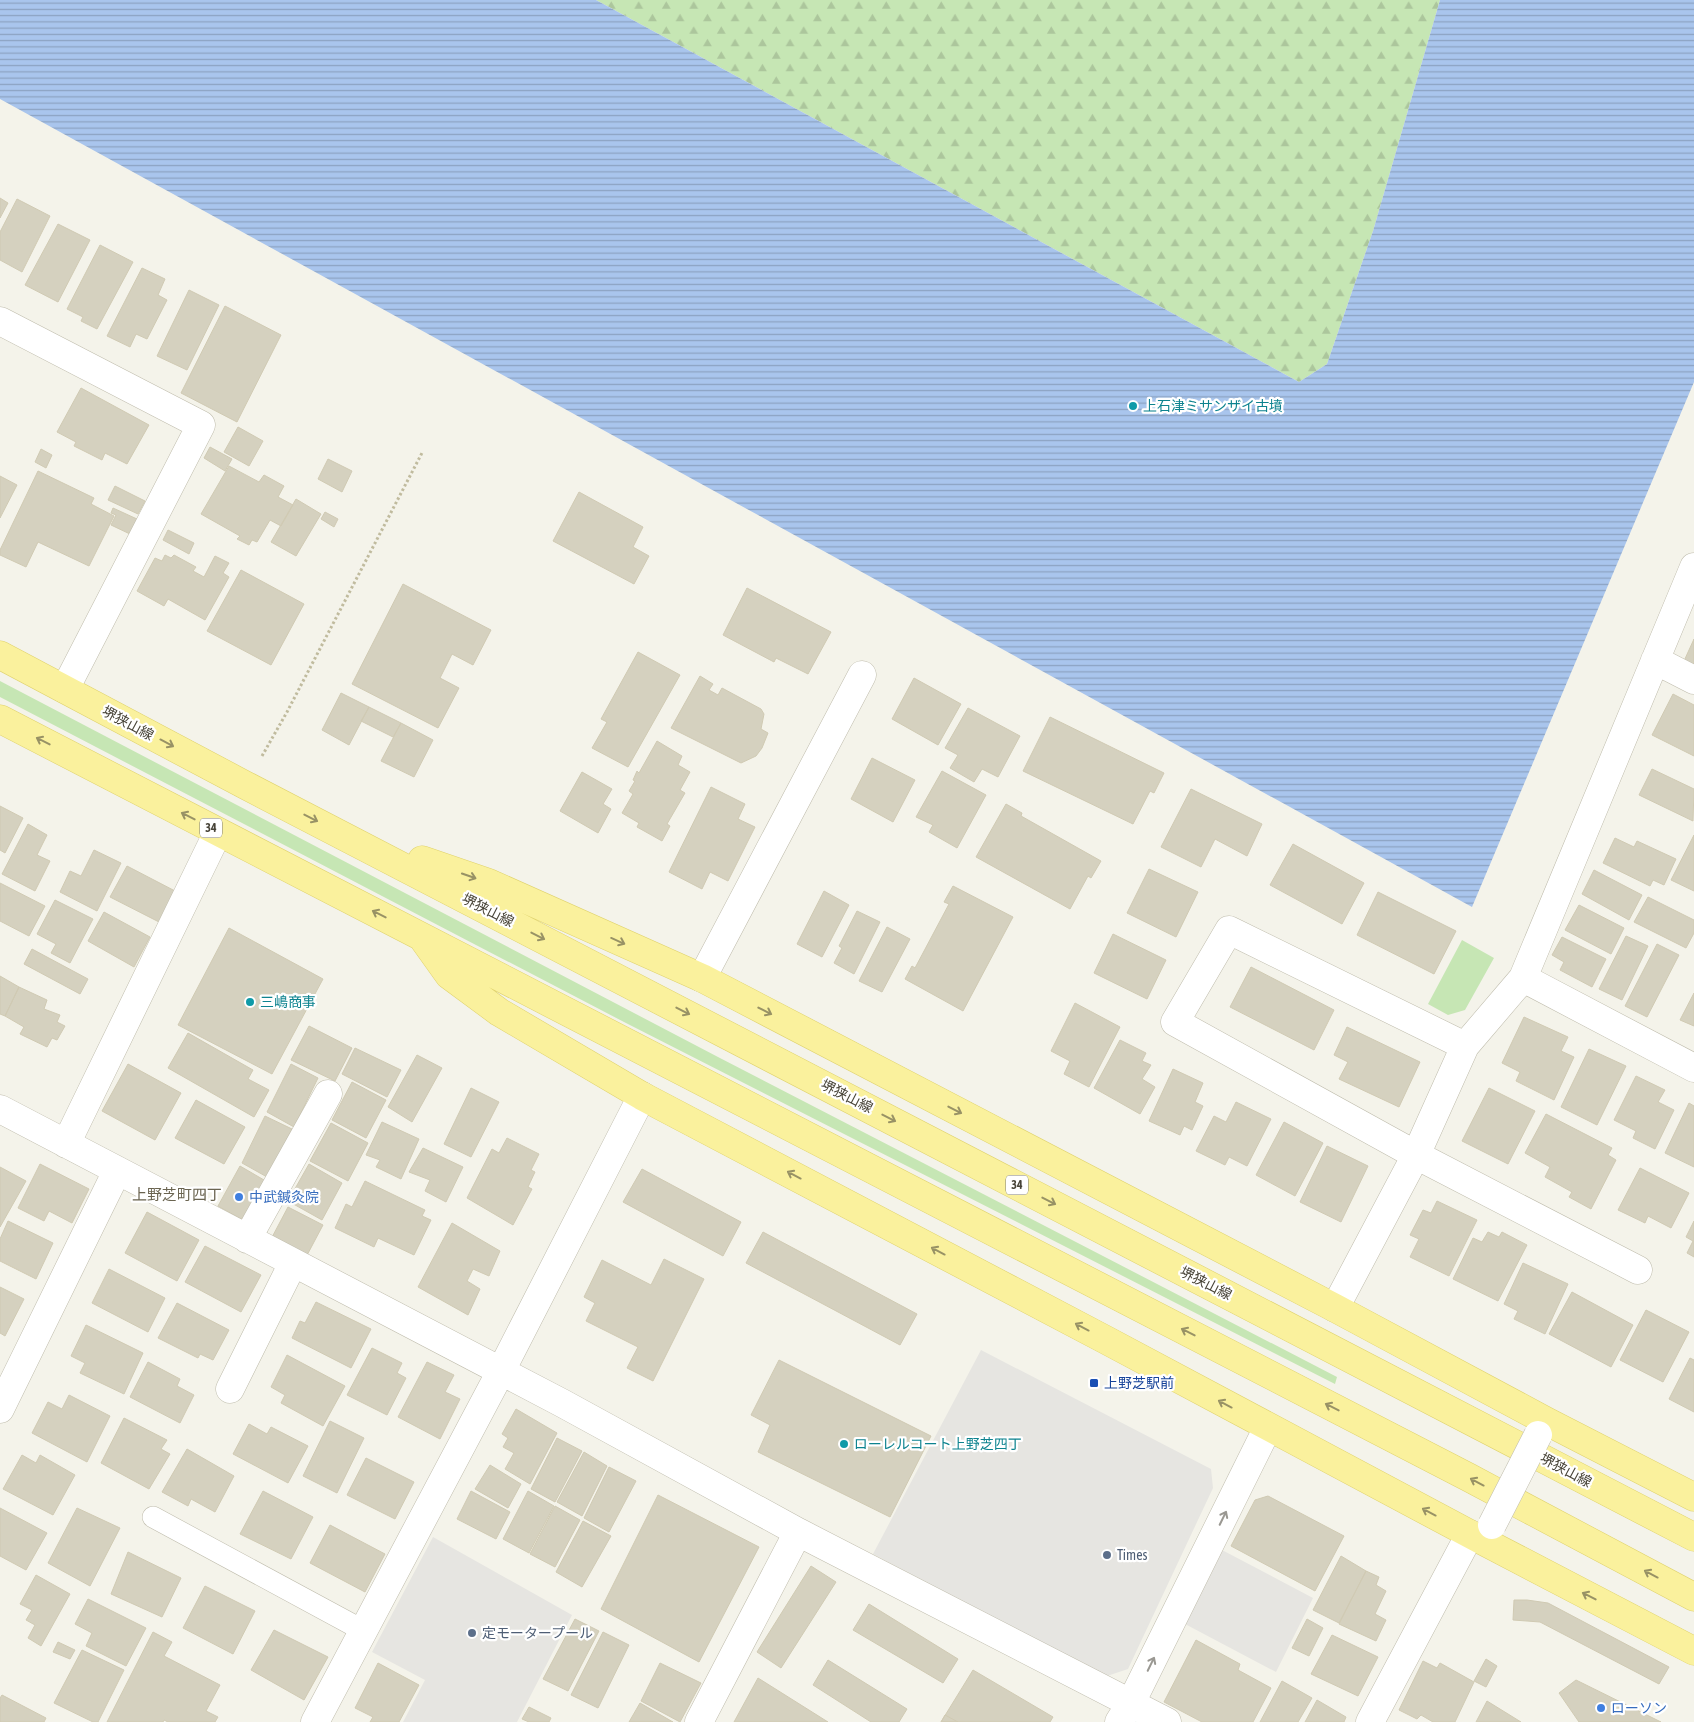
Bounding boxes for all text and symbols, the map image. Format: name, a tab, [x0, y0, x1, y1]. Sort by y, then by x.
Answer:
place label: 上石津ミサンザイ古墳	[1143, 398, 1283, 414]
marker: 上石津ミサンザイ古墳	[1127, 400, 1139, 412]
street label: 堺狭山線	[100, 703, 156, 743]
one-way arrow	[36, 736, 51, 745]
one-way arrow	[159, 739, 174, 749]
one-way arrow	[180, 811, 195, 821]
one-way arrow	[303, 814, 318, 823]
road number: 34	[200, 818, 222, 838]
one-way arrow	[461, 872, 476, 881]
street label: 堺狭山線	[459, 890, 517, 930]
one-way arrow	[372, 909, 387, 918]
one-way arrow	[531, 931, 546, 941]
one-way arrow	[610, 937, 625, 947]
place label: 三嶋商事	[260, 994, 316, 1010]
marker: 三嶋商事	[244, 996, 256, 1008]
one-way arrow	[675, 1006, 690, 1016]
one-way arrow	[757, 1006, 772, 1016]
street label: 堺狭山線	[818, 1076, 876, 1116]
one-way arrow	[948, 1105, 963, 1115]
one-way arrow	[881, 1114, 896, 1123]
one-way arrow	[787, 1170, 802, 1180]
road number: 34	[1006, 1176, 1028, 1194]
district label: 上野芝町四丁	[132, 1186, 222, 1203]
place label: 中武鍼灸院	[249, 1189, 319, 1205]
marker: 中武鍼灸院	[233, 1191, 245, 1203]
one-way arrow	[1041, 1196, 1056, 1206]
one-way arrow	[931, 1246, 946, 1255]
street label: 堺狭山線	[1177, 1263, 1235, 1303]
one-way arrow	[1074, 1322, 1089, 1332]
one-way arrow	[1181, 1327, 1196, 1336]
place label: 上野芝駅前	[1104, 1375, 1174, 1391]
marker: 上野芝駅前	[1088, 1377, 1100, 1389]
one-way arrow	[1217, 1399, 1232, 1409]
one-way arrow	[1325, 1402, 1340, 1411]
place label: ローレルコート上野芝四丁	[854, 1436, 1022, 1452]
marker: ローレルコート上野芝四丁	[838, 1438, 850, 1450]
street label: 堺狭山線	[1538, 1450, 1594, 1490]
one-way arrow	[1469, 1477, 1484, 1487]
one-way arrow	[1422, 1507, 1437, 1517]
one-way arrow	[1218, 1511, 1228, 1526]
place label: Times	[1117, 1547, 1148, 1563]
marker: Times	[1101, 1549, 1113, 1561]
one-way arrow	[1644, 1569, 1659, 1578]
one-way arrow	[1581, 1591, 1596, 1601]
place label: 定モータープール	[482, 1625, 593, 1641]
marker: 定モータープール	[466, 1627, 478, 1639]
one-way arrow	[1146, 1657, 1156, 1672]
place label: ローソン	[1611, 1700, 1667, 1716]
marker: ローソン	[1595, 1702, 1607, 1714]

